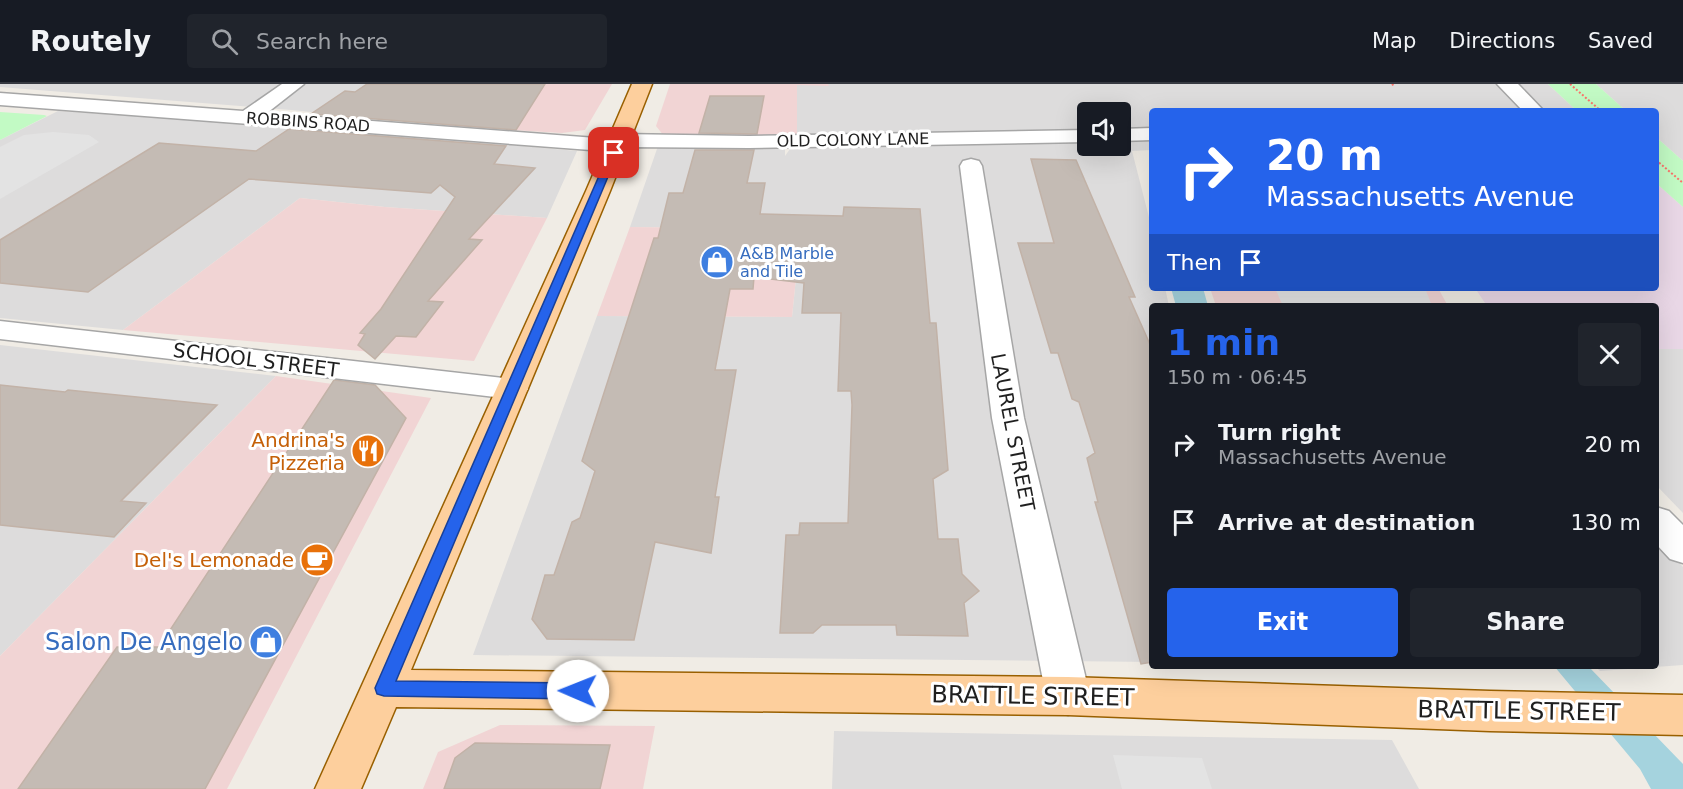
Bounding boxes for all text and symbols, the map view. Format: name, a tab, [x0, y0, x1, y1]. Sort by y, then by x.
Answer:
search box	[187, 14, 607, 68]
text: Routely	[30, 25, 151, 58]
icon: search	[208, 25, 241, 58]
text: Search here	[256, 29, 388, 54]
text: Map	[1372, 29, 1416, 53]
text: Directions	[1449, 29, 1555, 53]
text: Saved	[1588, 29, 1653, 53]
map controls	[1077, 102, 1131, 156]
button: sound	[1077, 102, 1131, 156]
street label: ROBBINS ROAD	[245, 108, 371, 136]
pin	[588, 127, 639, 178]
street label: OLD COLONY LANE	[776, 129, 930, 151]
text: 20 m	[1266, 131, 1383, 180]
icon: right	[1167, 132, 1245, 210]
icon: arrive	[597, 136, 630, 169]
text: Massachusetts Avenue	[1266, 181, 1574, 212]
shop icon: A&B Marble and Tile	[699, 244, 735, 280]
place label: A&B Marble and Tile	[740, 244, 834, 281]
icon: arrive	[1234, 246, 1267, 279]
text: Then	[1167, 250, 1222, 275]
text: 1 min	[1167, 322, 1280, 363]
button: close	[1578, 323, 1641, 386]
street label: SCHOOL STREET	[172, 338, 341, 382]
street label: LAUREL STREET	[986, 351, 1040, 514]
text: 150 m · 06:45	[1167, 365, 1308, 389]
text: Turn right	[1218, 420, 1341, 445]
place label: Andrina's Pizzeria	[251, 428, 345, 475]
icon: right	[1167, 428, 1200, 461]
text: 20 m	[1585, 432, 1641, 457]
restaurant icon: Andrina's Pizzeria	[350, 433, 386, 469]
text: Massachusetts Avenue	[1218, 445, 1446, 469]
icon: arrive	[1167, 506, 1200, 539]
text: Arrive at destination	[1218, 510, 1475, 535]
text: 130 m	[1571, 510, 1641, 535]
cafe icon: Del's Lemonade	[299, 542, 335, 578]
place label: Del's Lemonade	[134, 548, 294, 572]
button: Exit	[1167, 588, 1398, 657]
button: Share	[1410, 588, 1641, 657]
shop icon: Salon De Angelo	[248, 624, 284, 660]
place label: Salon De Angelo	[45, 628, 243, 656]
position arrow	[546, 659, 610, 723]
street label: BRATTLE STREET	[931, 680, 1135, 712]
street label: BRATTLE STREET	[1417, 695, 1621, 727]

